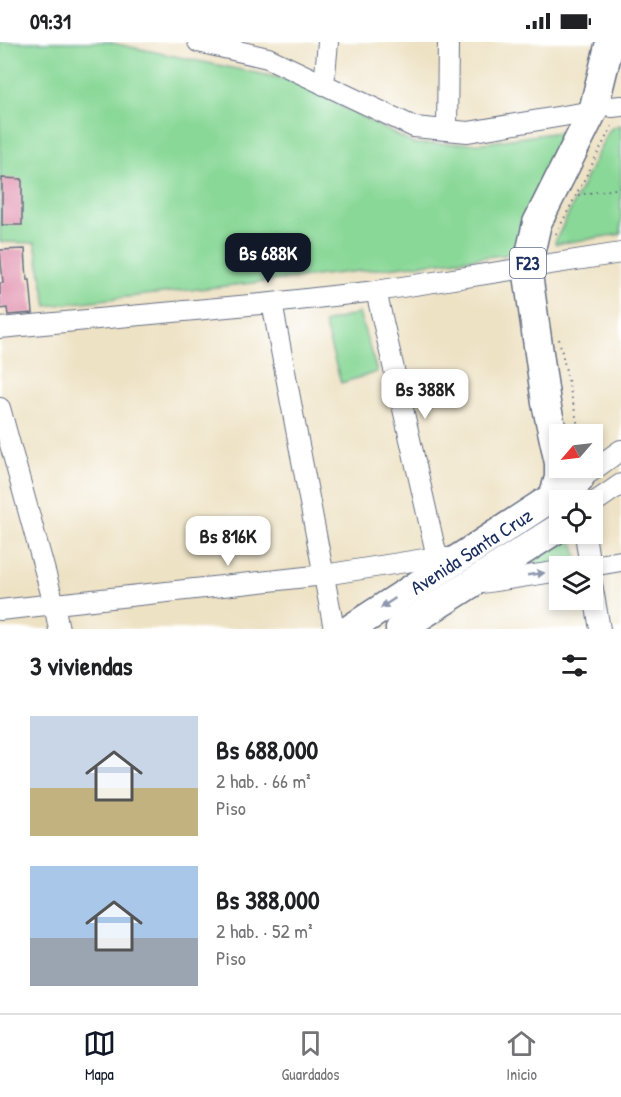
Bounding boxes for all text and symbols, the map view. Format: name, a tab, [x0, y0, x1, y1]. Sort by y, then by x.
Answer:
text: 09:31	[30, 6, 71, 36]
pin: Bs 688K	[213, 233, 323, 284]
text: Bs 688K	[239, 239, 297, 266]
road number: F23	[510, 248, 546, 278]
pin: Bs 388K	[370, 369, 480, 420]
text: Bs 388K	[395, 375, 455, 402]
north arrow	[549, 424, 603, 478]
map controls	[549, 424, 603, 610]
button: locate	[549, 490, 603, 544]
street label: Avenida Santa Cruz	[405, 501, 537, 600]
pin: Bs 816K	[173, 516, 283, 567]
text: Bs 816K	[200, 522, 256, 549]
button: layers	[549, 556, 603, 610]
one-way arrow	[526, 569, 545, 578]
one-way arrow	[380, 598, 397, 609]
text: 3 viviendas	[30, 648, 133, 683]
icon: filters	[558, 649, 591, 682]
text: Bs 688,000	[216, 732, 318, 767]
icon: home	[78, 740, 150, 812]
text: 2 hab. · 66 m²	[216, 767, 311, 794]
text: Piso	[216, 794, 246, 821]
text: Bs 388,000	[216, 882, 320, 917]
icon: home	[78, 890, 150, 962]
text: 2 hab. · 52 m²	[216, 917, 313, 944]
text: Piso	[216, 944, 246, 971]
tab: Mapa	[83, 1027, 116, 1085]
tab: Guardados	[282, 1027, 339, 1085]
tab: Inicio	[505, 1027, 538, 1085]

